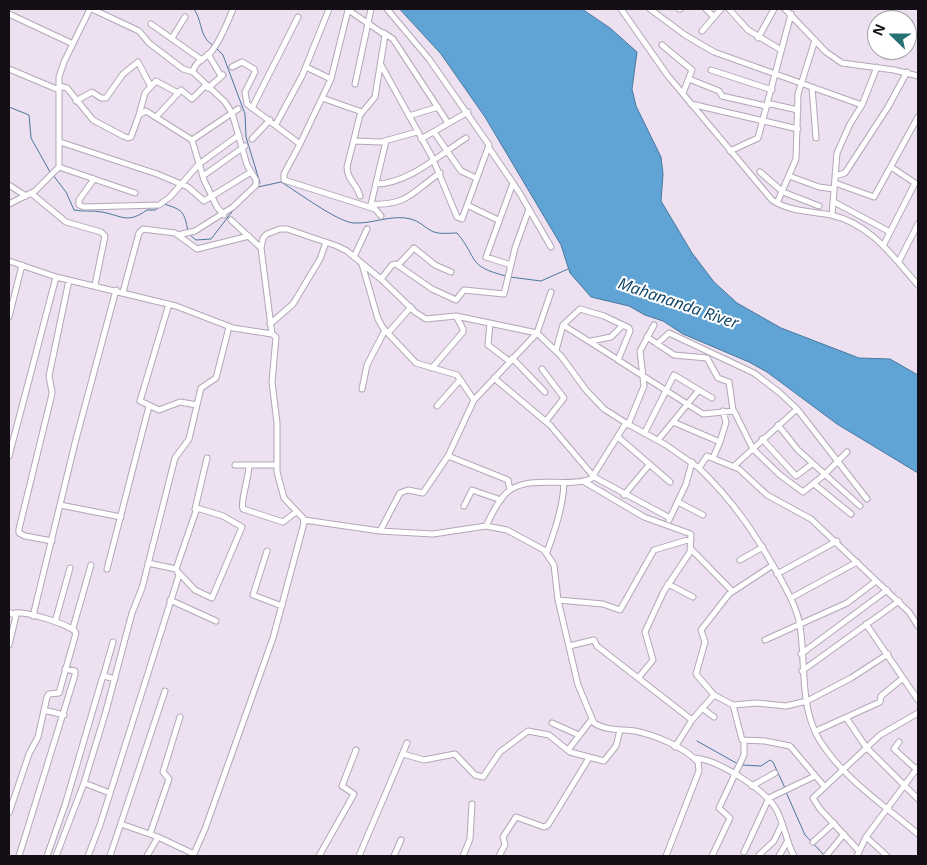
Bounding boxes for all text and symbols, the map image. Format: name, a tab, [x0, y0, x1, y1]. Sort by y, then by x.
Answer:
north arrow	[867, 10, 917, 60]
text: N	[868, 21, 889, 38]
water label: Mahananda River	[615, 274, 741, 334]

